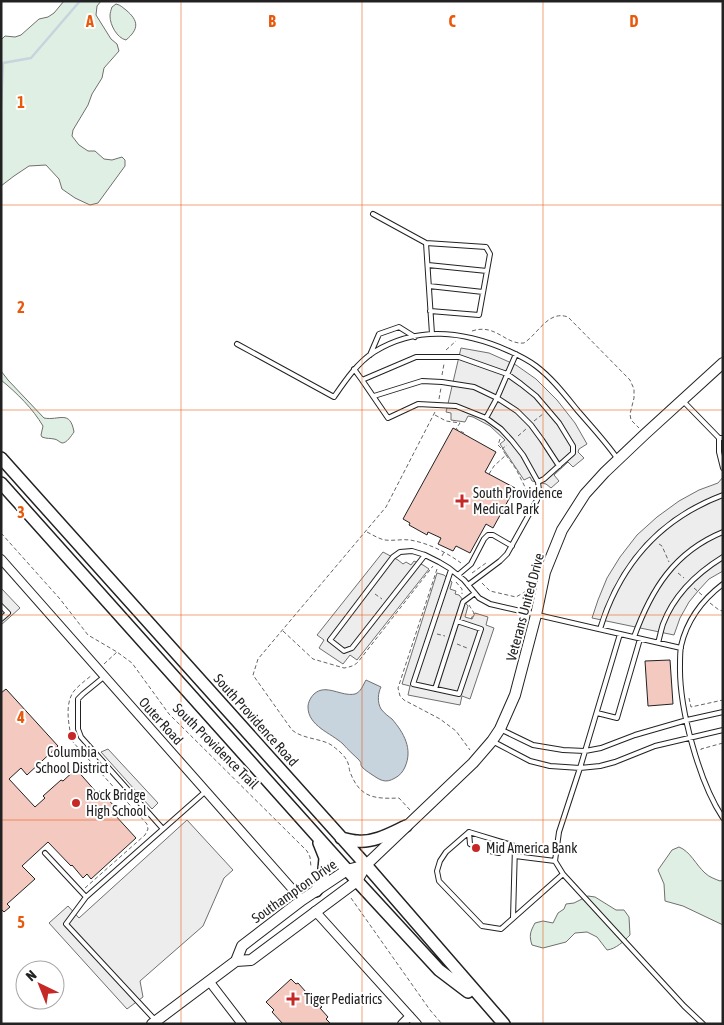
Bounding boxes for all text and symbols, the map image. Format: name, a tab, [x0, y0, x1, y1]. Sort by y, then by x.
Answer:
text: A	[85, 12, 94, 30]
text: B	[268, 12, 276, 30]
text: C	[448, 12, 456, 30]
text: D	[630, 12, 639, 30]
text: 1	[17, 93, 25, 111]
text: 2	[17, 298, 25, 316]
place label: South Providence Medical Park	[473, 485, 563, 517]
marker: South Providence Medical Park	[455, 494, 469, 508]
text: 3	[17, 503, 25, 521]
street label: Veterans United Drive	[503, 551, 547, 663]
street label: South Providence Road	[210, 671, 302, 769]
street label: Outer Road	[136, 694, 186, 748]
street label: South Providence Trail	[170, 700, 262, 792]
text: 4	[16, 708, 25, 726]
marker: Columbia School District	[66, 730, 78, 742]
place label: Columbia School District	[35, 744, 109, 776]
place label: Rock Bridge High School	[86, 787, 147, 819]
marker: Rock Bridge High School	[70, 797, 82, 809]
place label: Mid America Bank	[486, 840, 578, 856]
marker: Mid America Bank	[470, 842, 482, 854]
street label: Southampton Drive	[249, 856, 339, 926]
text: 5	[17, 913, 25, 931]
north arrow	[15, 960, 65, 1010]
text: N	[23, 967, 40, 984]
place label: Tiger Pediatrics	[304, 991, 382, 1007]
marker: Tiger Pediatrics	[286, 992, 300, 1006]

